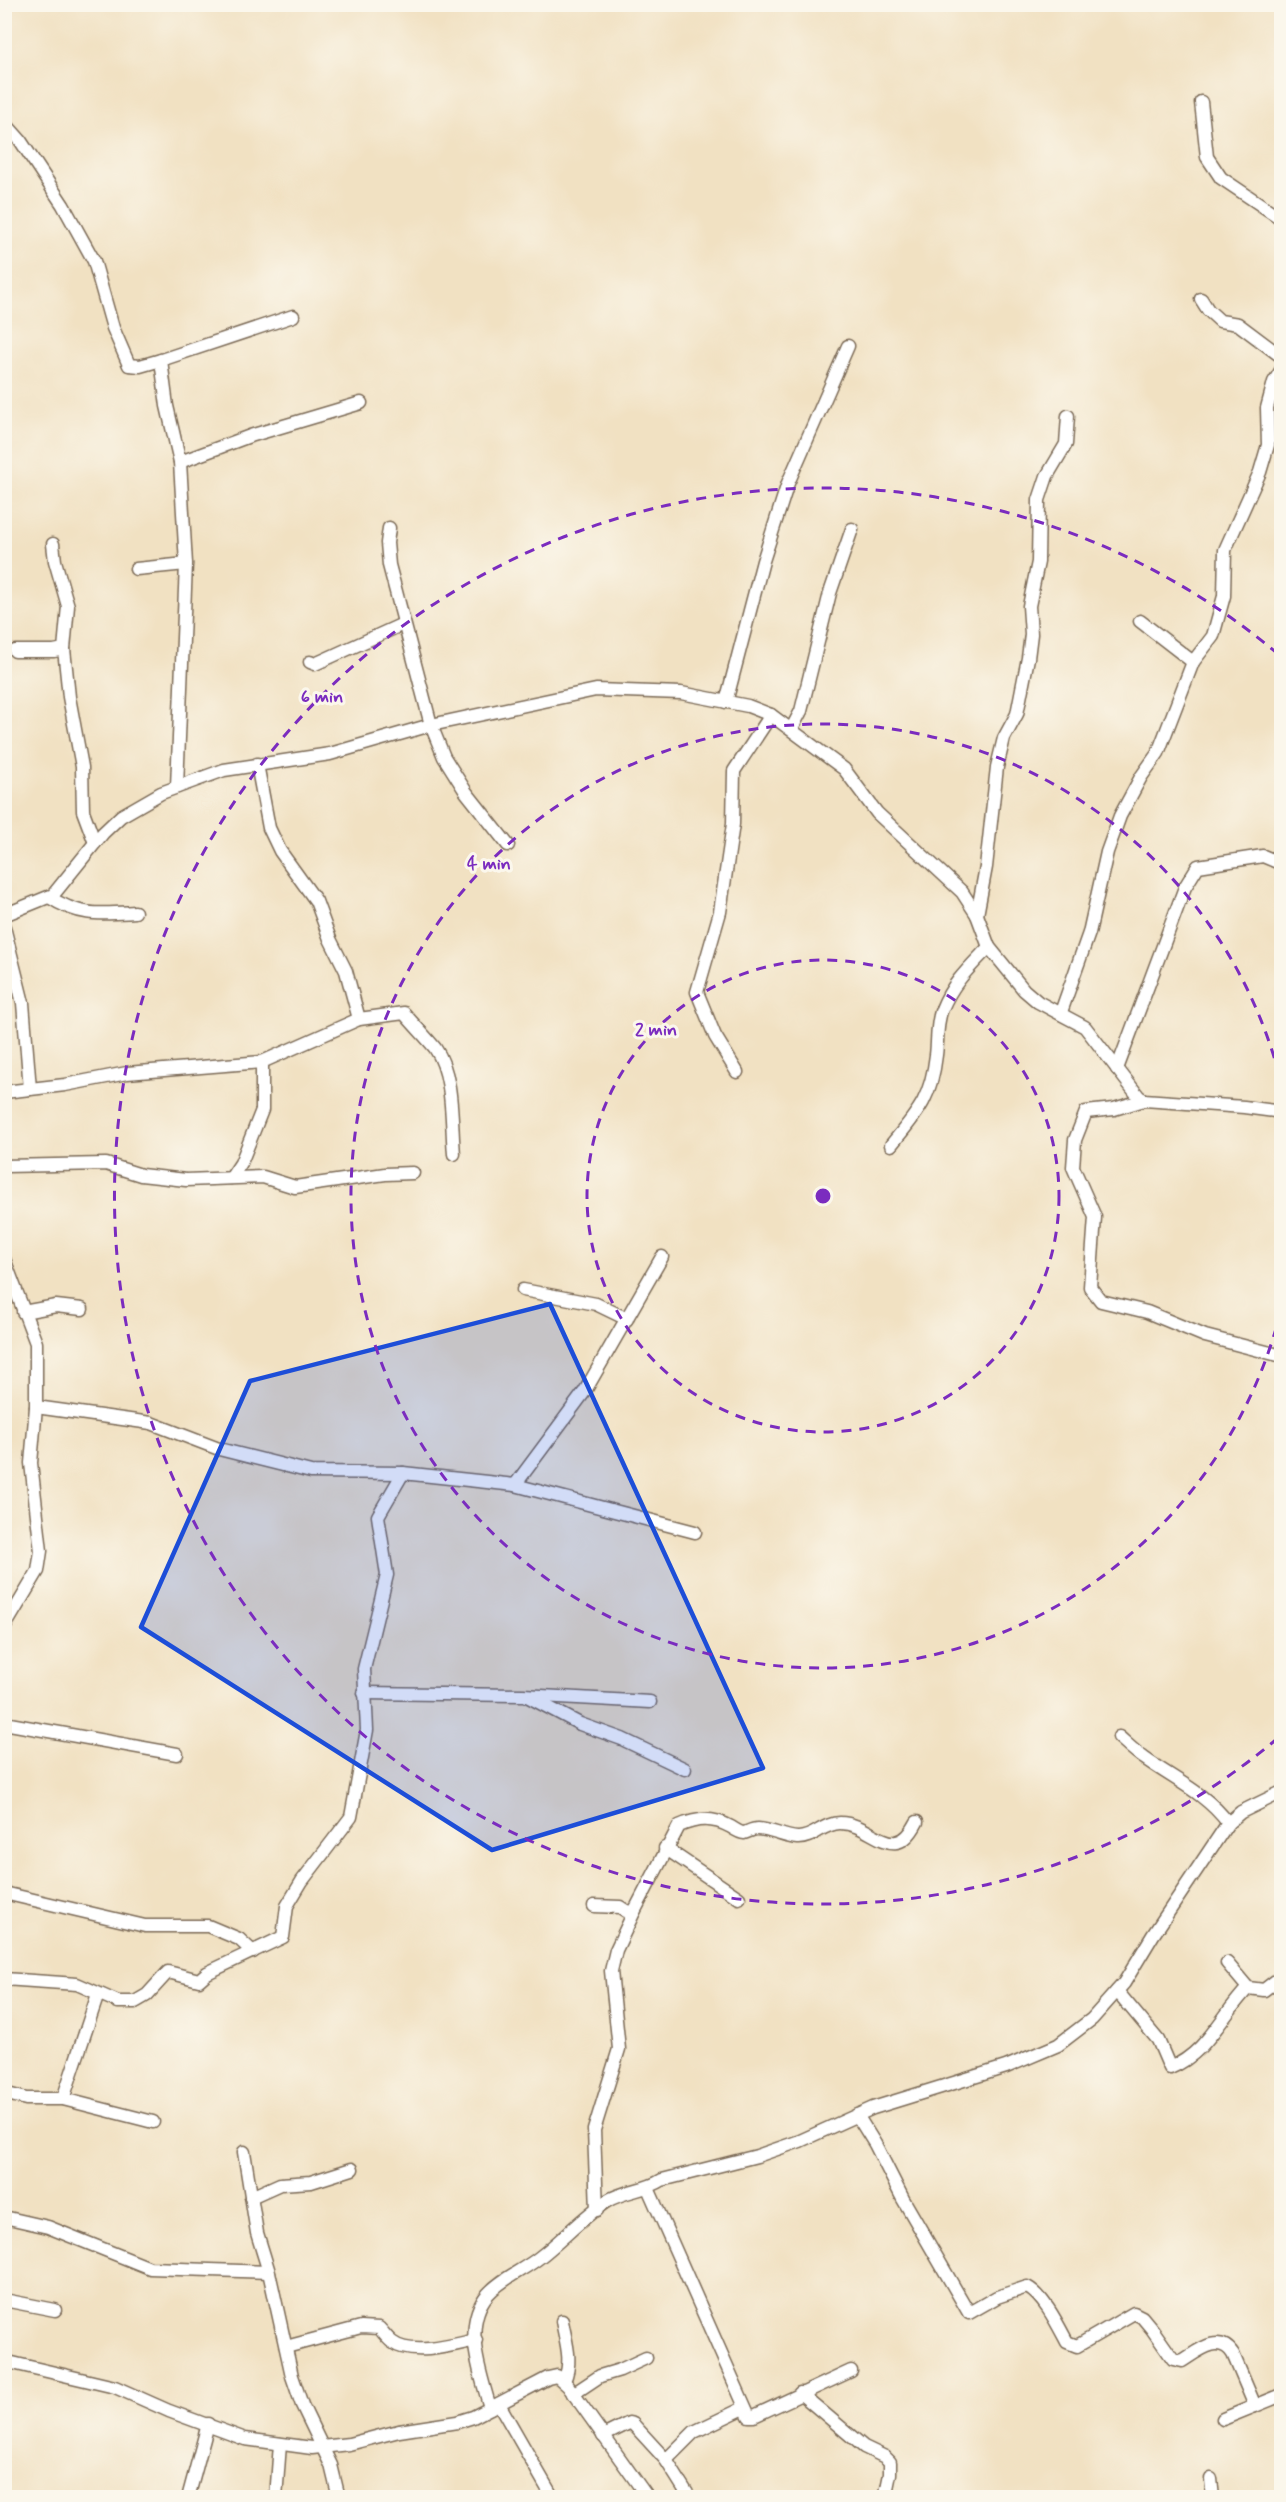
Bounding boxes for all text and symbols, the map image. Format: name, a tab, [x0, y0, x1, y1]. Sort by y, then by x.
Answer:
text: 6 min	[301, 685, 343, 709]
text: 4 min	[467, 852, 511, 876]
text: 2 min	[635, 1018, 677, 1042]
centre of rings	[813, 1186, 833, 1206]

